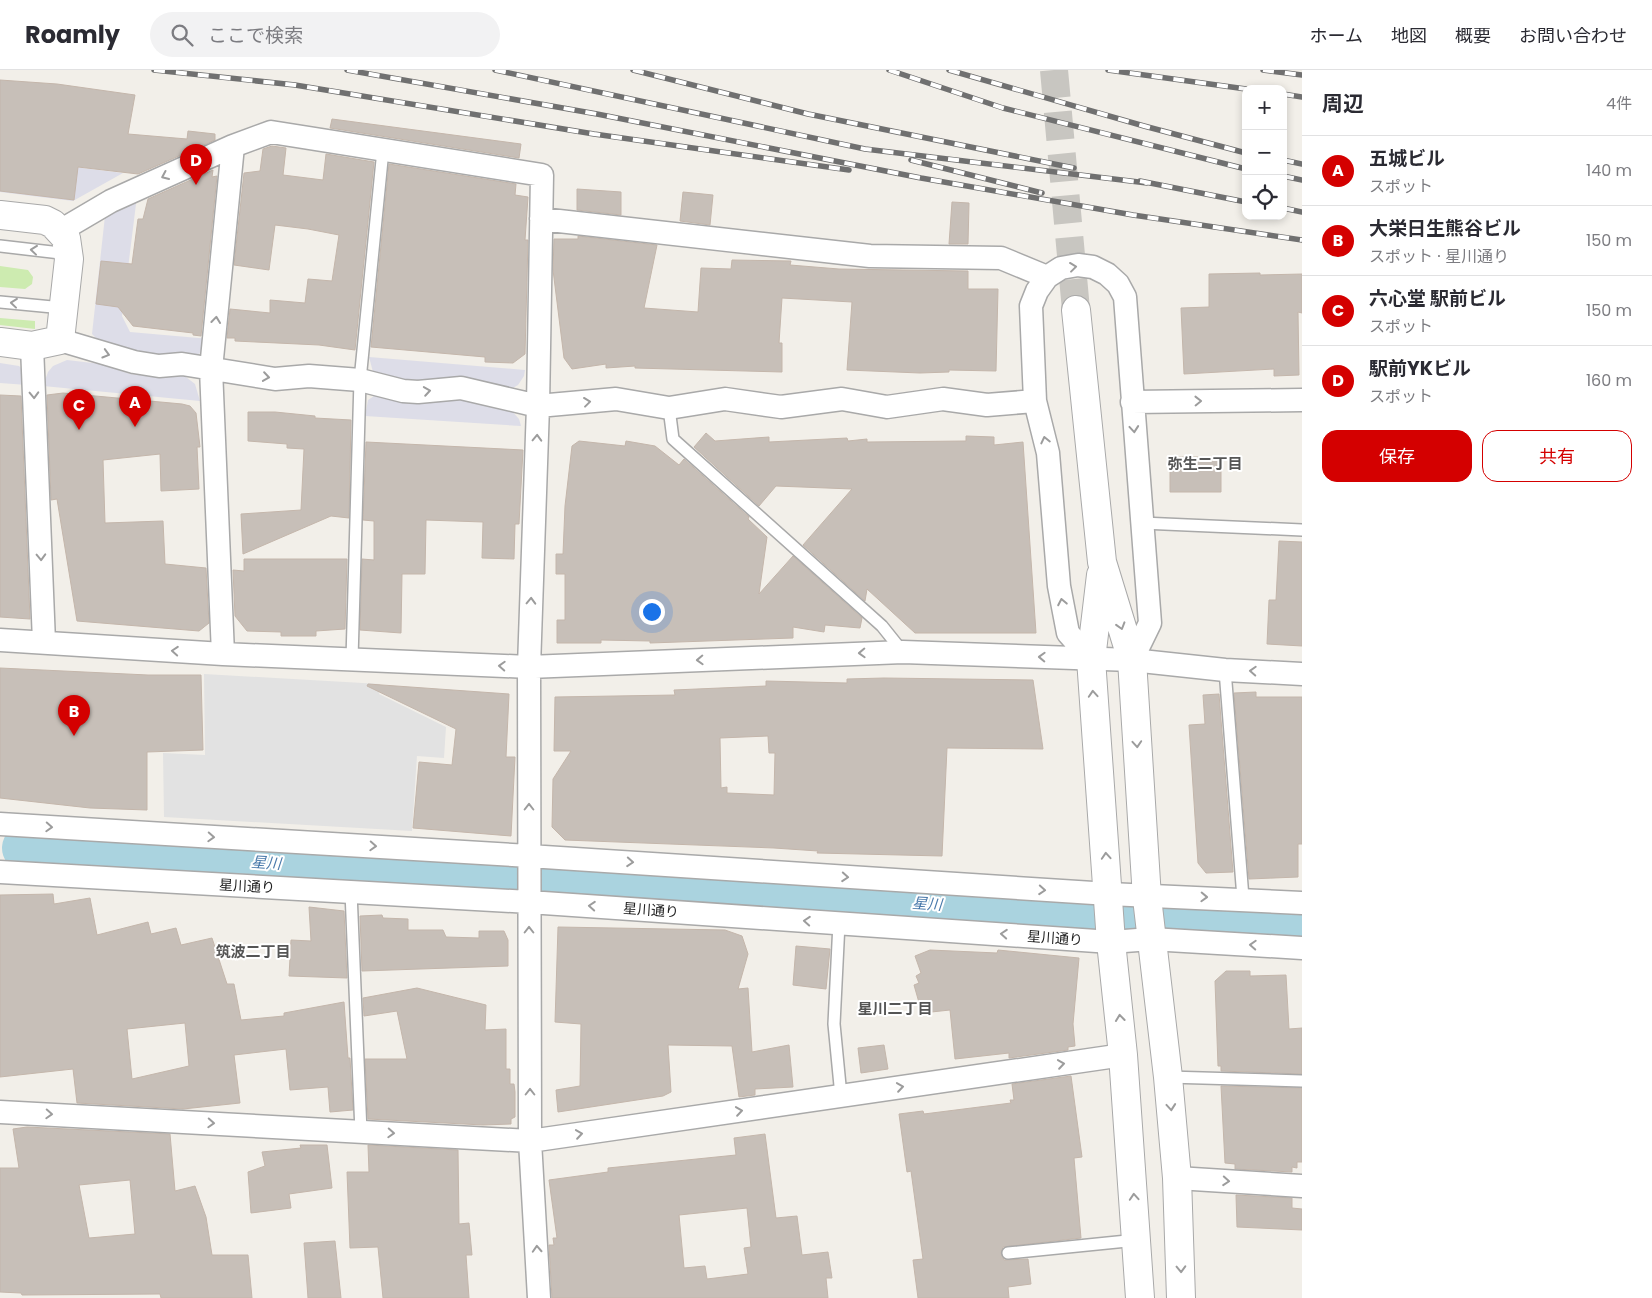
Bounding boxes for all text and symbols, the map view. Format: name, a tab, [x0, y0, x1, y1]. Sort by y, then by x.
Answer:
search box	[150, 12, 500, 57]
text: Roamly	[25, 18, 120, 51]
icon: search	[168, 21, 196, 49]
text: ここで検索	[208, 22, 303, 49]
text: ホーム	[1310, 23, 1363, 48]
text: 地図	[1391, 23, 1427, 48]
text: 概要	[1455, 23, 1491, 48]
text: お問い合わせ	[1519, 23, 1627, 48]
map controls	[1242, 85, 1287, 220]
button: +	[1242, 85, 1287, 130]
text: 周辺	[1322, 89, 1364, 118]
text: 4件	[1606, 92, 1632, 115]
button: −	[1242, 130, 1287, 175]
pin: D	[180, 144, 212, 185]
text: 五城ビル	[1369, 145, 1445, 172]
text: A	[1332, 159, 1344, 182]
text: 140 m	[1586, 159, 1632, 182]
one-way arrow	[161, 170, 170, 181]
button: locate	[1242, 175, 1287, 220]
text: スポット	[1369, 175, 1433, 198]
text: 大栄日生熊谷ビル	[1369, 215, 1521, 242]
text: B	[1333, 229, 1343, 252]
text: 150 m	[1586, 229, 1632, 252]
one-way arrow	[30, 245, 38, 256]
text: スポット · 星川通り	[1369, 245, 1509, 268]
one-way arrow	[1069, 262, 1077, 273]
text: 六心堂 駅前ビル	[1369, 285, 1506, 312]
one-way arrow	[10, 298, 18, 309]
text: C	[1332, 299, 1344, 322]
text: 150 m	[1586, 299, 1632, 322]
text: スポット	[1369, 315, 1433, 338]
one-way arrow	[210, 316, 221, 324]
one-way arrow	[102, 349, 110, 359]
text: 駅前YKビル	[1369, 355, 1471, 382]
text: D	[1332, 369, 1344, 392]
text: 160 m	[1586, 369, 1632, 392]
one-way arrow	[262, 372, 271, 382]
text: スポット	[1369, 385, 1433, 408]
pin: A	[119, 386, 151, 427]
one-way arrow	[423, 386, 431, 396]
pin: C	[63, 389, 95, 430]
one-way arrow	[29, 391, 40, 399]
one-way arrow	[1195, 396, 1203, 407]
one-way arrow	[583, 397, 591, 408]
one-way arrow	[1129, 425, 1140, 433]
button: 保存	[1322, 430, 1472, 482]
button: 共有	[1482, 430, 1632, 482]
one-way arrow	[532, 434, 542, 442]
one-way arrow	[1040, 436, 1051, 445]
district label: 弥生二丁目	[1167, 453, 1243, 474]
one-way arrow	[36, 554, 46, 562]
one-way arrow	[526, 596, 536, 604]
one-way arrow	[1057, 597, 1067, 606]
your location	[639, 599, 665, 625]
one-way arrow	[1116, 621, 1126, 629]
one-way arrow	[170, 646, 178, 657]
one-way arrow	[858, 648, 866, 659]
one-way arrow	[1038, 652, 1046, 662]
one-way arrow	[696, 655, 704, 665]
one-way arrow	[498, 660, 506, 671]
one-way arrow	[1249, 666, 1257, 677]
one-way arrow	[1088, 689, 1099, 697]
pin: B	[58, 695, 90, 736]
one-way arrow	[1132, 740, 1143, 748]
one-way arrow	[524, 803, 534, 810]
one-way arrow	[45, 821, 53, 832]
one-way arrow	[207, 831, 215, 842]
one-way arrow	[369, 841, 377, 852]
water label: 星川	[250, 851, 284, 874]
one-way arrow	[1100, 851, 1111, 859]
one-way arrow	[627, 857, 635, 868]
one-way arrow	[841, 871, 849, 882]
street label: 星川通り	[219, 875, 275, 897]
one-way arrow	[1038, 884, 1046, 895]
water label: 星川	[911, 892, 945, 915]
one-way arrow	[1201, 892, 1209, 902]
street label: 星川通り	[622, 898, 680, 922]
one-way arrow	[588, 901, 596, 912]
one-way arrow	[803, 915, 811, 926]
one-way arrow	[524, 925, 534, 933]
street label: 星川通り	[1026, 926, 1084, 950]
one-way arrow	[1000, 929, 1008, 940]
one-way arrow	[1249, 939, 1257, 950]
district label: 筑波二丁目	[215, 941, 291, 962]
district label: 星川二丁目	[857, 998, 933, 1019]
one-way arrow	[1114, 1013, 1125, 1021]
one-way arrow	[1057, 1059, 1065, 1070]
one-way arrow	[896, 1083, 905, 1093]
one-way arrow	[525, 1088, 535, 1096]
one-way arrow	[1165, 1103, 1176, 1111]
one-way arrow	[735, 1106, 744, 1116]
one-way arrow	[45, 1109, 53, 1120]
one-way arrow	[207, 1118, 215, 1129]
one-way arrow	[387, 1128, 395, 1139]
one-way arrow	[575, 1129, 583, 1140]
one-way arrow	[1222, 1176, 1230, 1187]
one-way arrow	[1128, 1193, 1139, 1201]
one-way arrow	[531, 1245, 542, 1253]
one-way arrow	[1176, 1266, 1186, 1274]

